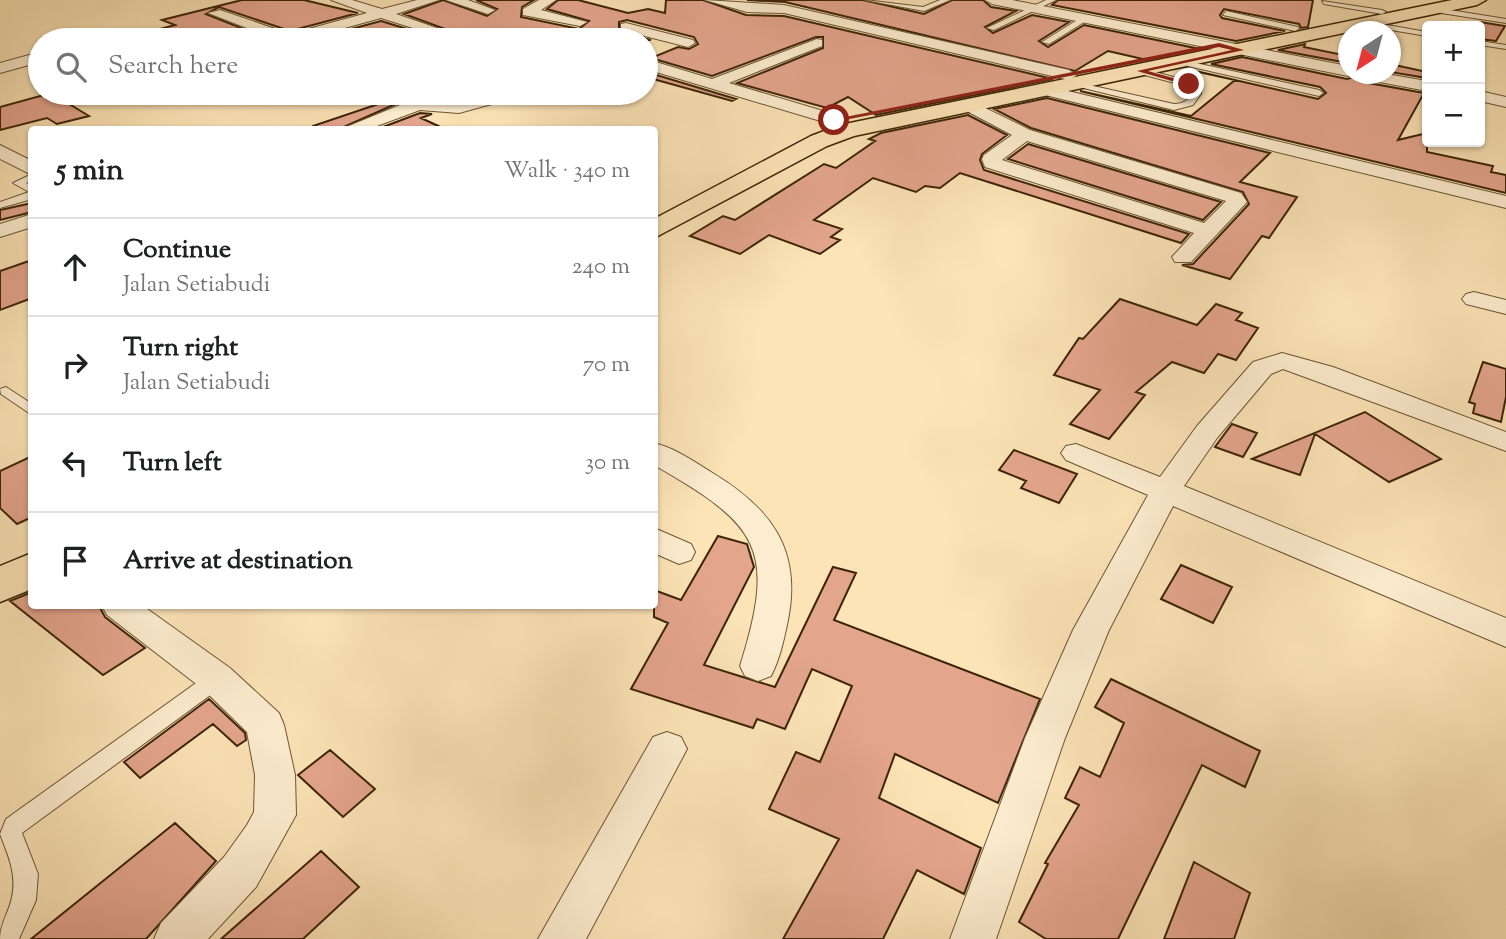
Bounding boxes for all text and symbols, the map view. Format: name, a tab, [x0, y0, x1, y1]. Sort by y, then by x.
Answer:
north arrow	[1338, 21, 1401, 84]
map controls	[1422, 21, 1485, 147]
button: +	[1422, 21, 1485, 84]
search box	[28, 28, 658, 105]
icon: search	[52, 48, 90, 86]
text: Search here	[108, 48, 238, 85]
route end	[1173, 68, 1204, 99]
button: −	[1422, 84, 1485, 147]
route start	[818, 104, 849, 135]
text: 5 min	[56, 150, 124, 193]
text: Walk · 340 m	[504, 155, 630, 188]
text: Continue	[123, 232, 231, 269]
icon: ahead	[56, 248, 94, 286]
text: 240 m	[572, 251, 630, 284]
text: Jalan Setiabudi	[123, 269, 270, 302]
text: Turn right	[123, 330, 238, 367]
icon: right	[56, 346, 94, 384]
text: 70 m	[583, 349, 630, 382]
text: Jalan Setiabudi	[123, 367, 270, 400]
icon: left	[56, 444, 94, 482]
text: Turn left	[123, 445, 222, 482]
text: 30 m	[585, 447, 630, 480]
icon: arrive	[56, 542, 94, 580]
text: Arrive at destination	[123, 543, 353, 580]

